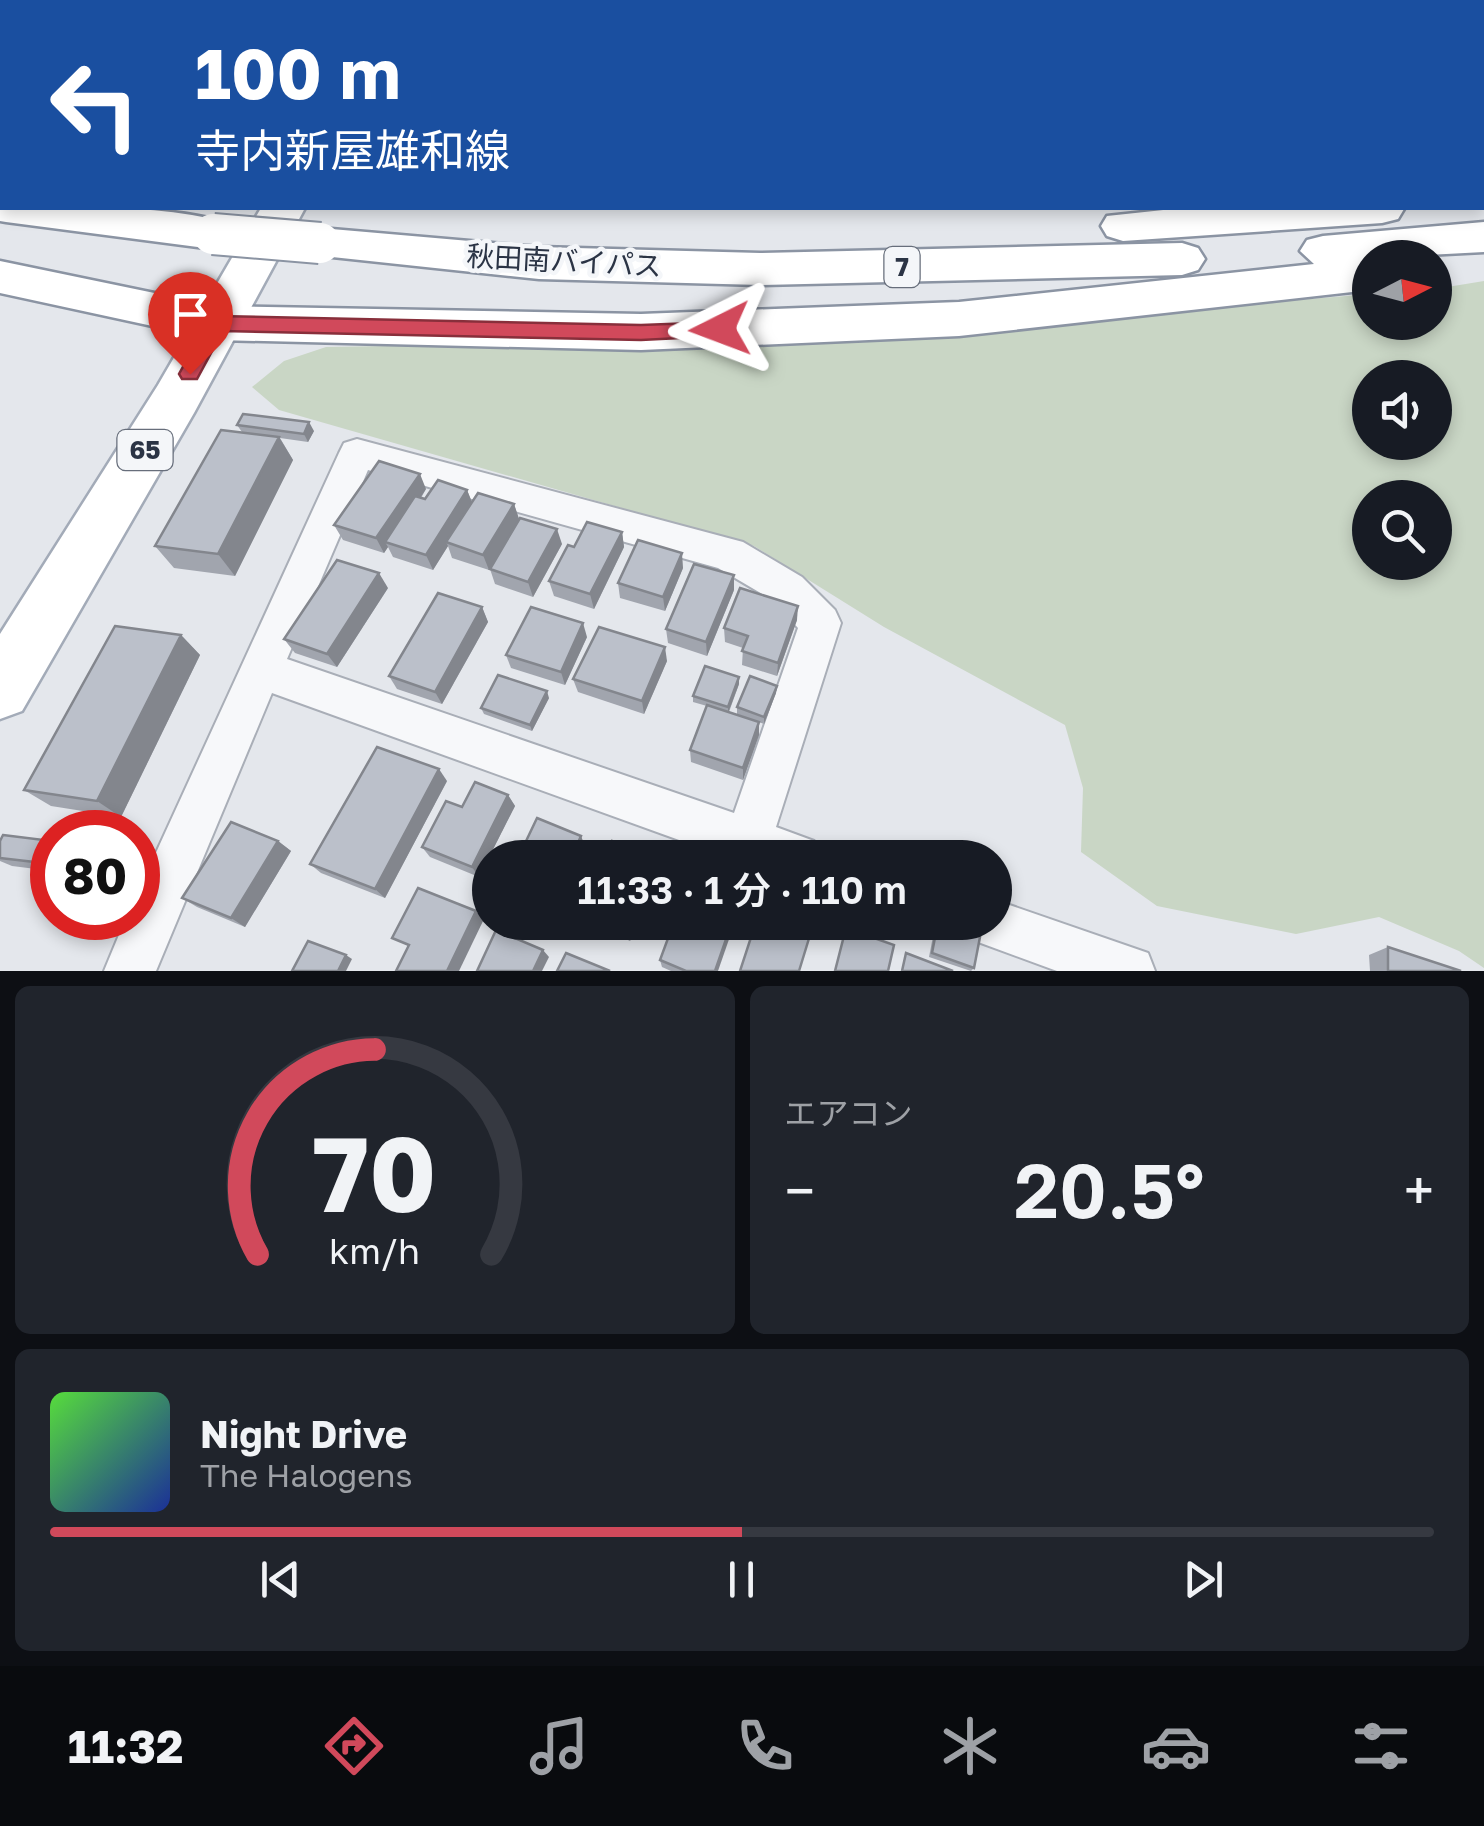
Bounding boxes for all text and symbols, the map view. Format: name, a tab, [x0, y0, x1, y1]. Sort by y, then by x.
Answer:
text: 100 m	[195, 30, 401, 114]
icon: left	[30, 40, 160, 170]
text: 寺内新屋雄和線	[195, 123, 510, 177]
street label: 秋田南バイパス	[466, 239, 662, 282]
north arrow	[1352, 240, 1452, 340]
map controls	[1352, 240, 1452, 580]
road number: 7	[884, 247, 920, 287]
pin	[148, 272, 233, 375]
position arrow	[668, 277, 772, 381]
icon: arrive	[163, 287, 218, 342]
button: sound	[1352, 360, 1452, 460]
road number: 65	[118, 430, 172, 470]
button: search	[1352, 480, 1452, 580]
speed limit sign: 80	[30, 810, 160, 940]
text: 11:33 · 1 分 · 110 m	[577, 867, 907, 912]
text: エアコン	[785, 1094, 913, 1132]
text: 70	[313, 1110, 437, 1235]
text: 20.5°	[1014, 1144, 1204, 1235]
text: −	[785, 1157, 815, 1223]
text: +	[1404, 1157, 1434, 1223]
text: km/h	[329, 1229, 420, 1272]
text: Night Drive	[200, 1411, 407, 1456]
text: The Halogens	[200, 1456, 412, 1494]
icon: previous	[253, 1552, 308, 1607]
icon: pause	[714, 1552, 769, 1607]
icon: next	[1176, 1552, 1231, 1607]
icon: directions	[319, 1711, 389, 1781]
icon: music	[524, 1711, 594, 1781]
icon: phone	[730, 1711, 800, 1781]
icon: climate	[935, 1711, 1005, 1781]
icon: car	[1141, 1711, 1211, 1781]
icon: filters	[1346, 1711, 1416, 1781]
text: 11:32	[68, 1719, 183, 1773]

